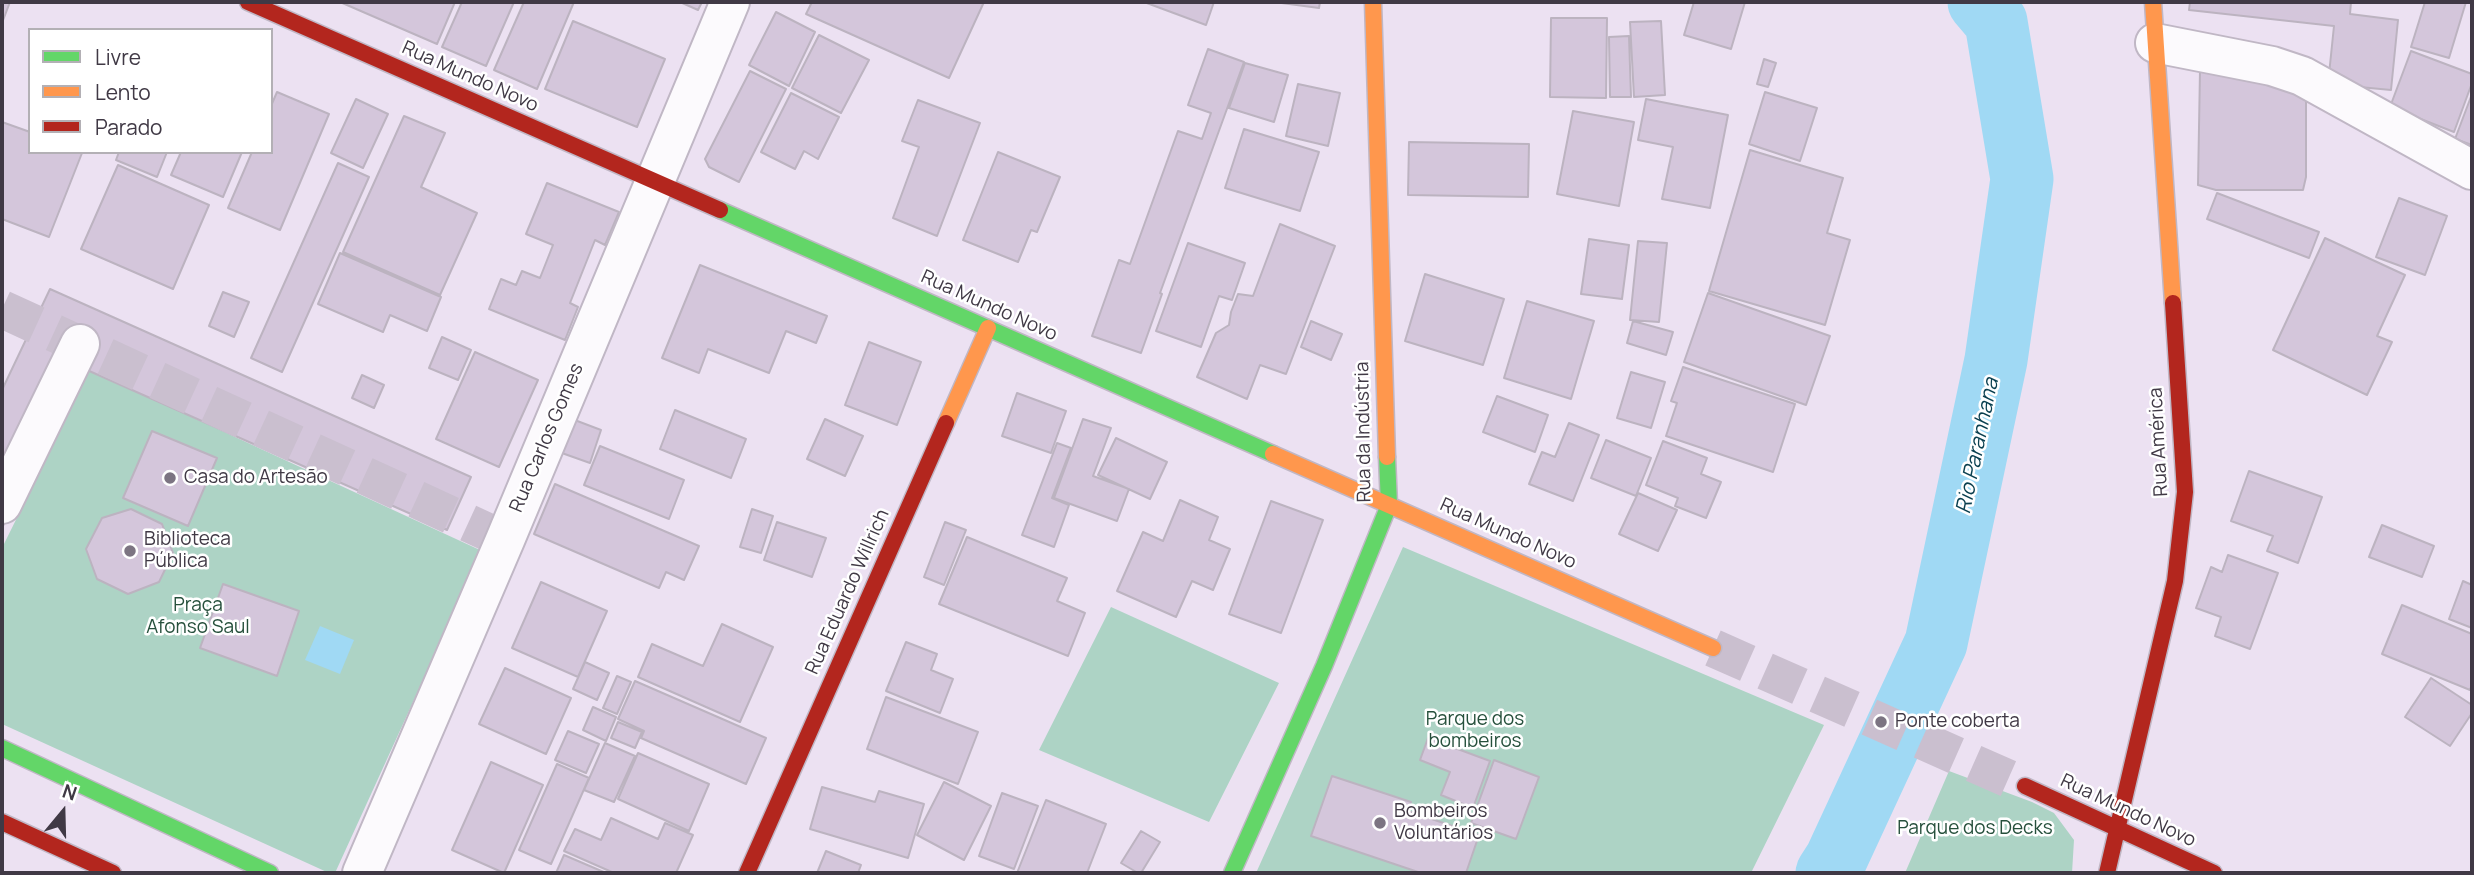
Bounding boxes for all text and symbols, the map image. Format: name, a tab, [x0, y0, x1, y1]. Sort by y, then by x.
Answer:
legend	[28, 28, 273, 154]
street label: Rua Mundo Novo	[398, 37, 542, 117]
text: Livre	[95, 43, 141, 71]
text: Lento	[95, 78, 151, 106]
text: Parado	[95, 113, 163, 141]
street label: Rua Mundo Novo	[917, 266, 1061, 346]
street label: Rua Carlos Gomes	[505, 360, 589, 516]
street label: Rua da Indústria	[1351, 361, 1377, 503]
water label: Rio Paranhana	[1951, 376, 2005, 516]
street label: Rua América	[2145, 387, 2173, 497]
place label: Casa do Artesão	[184, 467, 328, 489]
marker: Casa do Artesão	[162, 470, 178, 486]
street label: Rua Mundo Novo	[1436, 494, 1580, 574]
street label: Rua Eduardo Willrich	[801, 506, 895, 678]
place label: Biblioteca Pública	[144, 529, 231, 573]
marker: Biblioteca Pública	[122, 543, 138, 559]
park label: Praça Afonso Saul	[146, 595, 250, 639]
park label: Parque dos bombeiros	[1426, 709, 1524, 753]
place label: Ponte coberta	[1895, 711, 2020, 733]
marker: Ponte coberta	[1873, 714, 1889, 730]
street label: Rua Mundo Novo	[2057, 770, 2199, 852]
north arrow	[28, 777, 98, 847]
text: N	[59, 778, 81, 807]
place label: Bombeiros Voluntários	[1394, 801, 1493, 845]
marker: Bombeiros Voluntários	[1372, 815, 1388, 831]
park label: Parque dos Decks	[1897, 818, 2053, 840]

